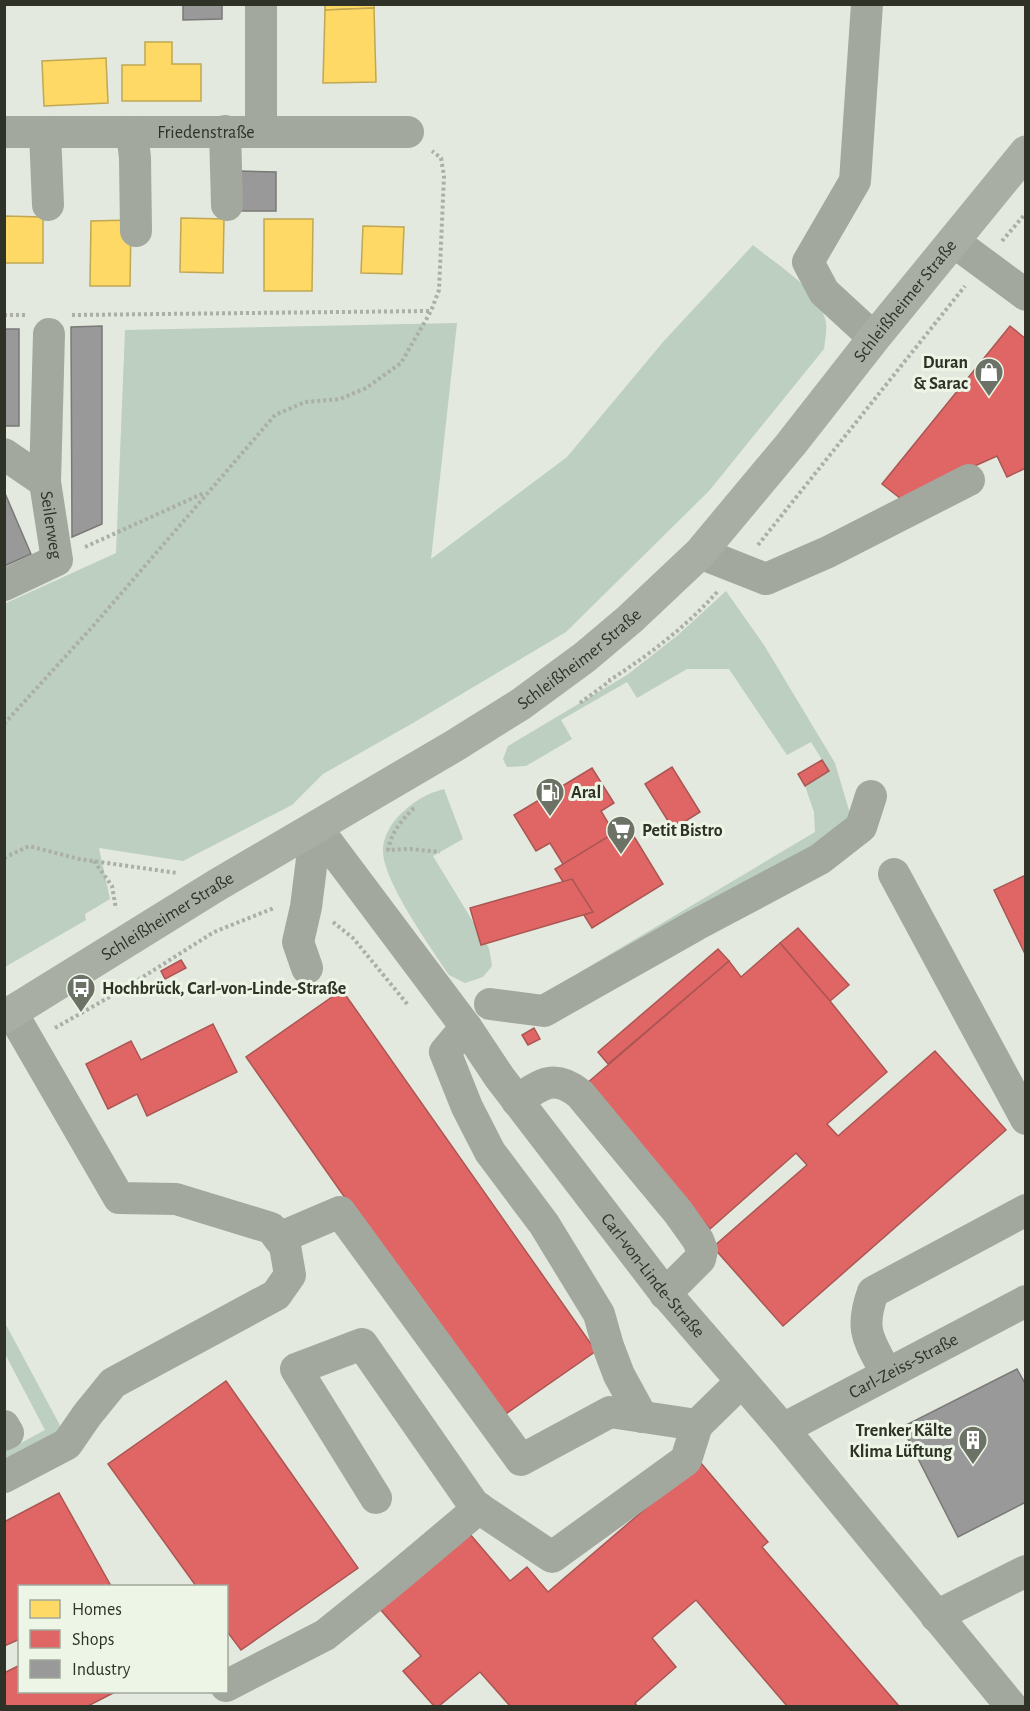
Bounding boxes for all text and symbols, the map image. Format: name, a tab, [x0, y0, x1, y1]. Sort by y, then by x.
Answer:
street label: Friedenstraße	[157, 124, 255, 142]
street label: Schleißheimer Straße	[851, 237, 960, 366]
place label: Duran & Sarac	[914, 354, 968, 393]
shop icon: Duran & Sarac	[973, 356, 1005, 398]
street label: Seilerweg	[37, 490, 65, 560]
street label: Schleißheimer Straße	[514, 606, 645, 713]
fuel station icon: Aral	[534, 776, 566, 818]
place label: Aral	[571, 784, 601, 802]
supermarket icon: Petit Bistro	[605, 814, 637, 856]
place label: Petit Bistro	[642, 822, 723, 840]
street label: Schleißheimer Straße	[98, 869, 237, 964]
bus stop icon: Hochbrück, Carl-von-Linde-Straße	[65, 972, 97, 1014]
place label: Hochbrück, Carl-von-Linde-Straße	[102, 980, 346, 998]
street label: Carl-von-Linde-Straße	[597, 1210, 708, 1341]
street label: Carl-Zeiss-Straße	[846, 1330, 961, 1403]
place label: Trenker Kälte Klima Lüftung	[849, 1422, 953, 1461]
building icon: Trenker Kälte Klima Lüftung	[957, 1424, 989, 1466]
legend	[18, 1585, 228, 1693]
text: Homes	[72, 1601, 122, 1619]
text: Shops	[72, 1631, 114, 1649]
text: Industry	[72, 1661, 131, 1679]

